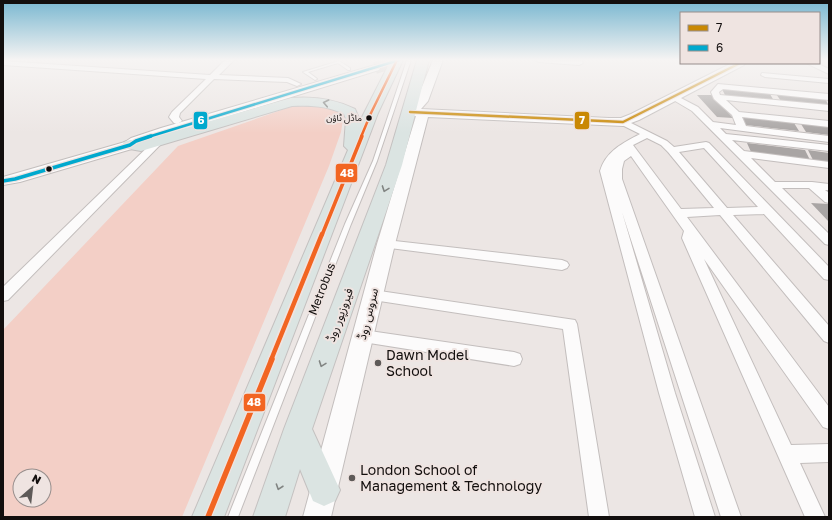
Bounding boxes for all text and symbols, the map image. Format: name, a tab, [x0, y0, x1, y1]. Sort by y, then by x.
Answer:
legend	[680, 12, 820, 64]
text: 7	[716, 20, 722, 35]
text: 6	[716, 40, 723, 55]
one-way arrow	[323, 99, 330, 107]
line badge: 6	[193, 111, 208, 130]
line badge: 7	[574, 111, 590, 130]
place label: ماڈل ٹاؤن	[326, 112, 362, 124]
text: 6	[198, 113, 205, 126]
marker: ماڈل ٹاؤن	[364, 113, 374, 123]
text: 7	[579, 113, 585, 126]
line badge: 48	[335, 163, 358, 183]
unlabelled marker	[44, 164, 54, 174]
text: 48	[340, 166, 354, 179]
one-way arrow	[382, 186, 390, 193]
street label: Metrobus	[305, 261, 338, 317]
street label: فیروزپور روڈ	[323, 286, 357, 344]
street label: سروس روڈ	[354, 287, 381, 341]
place label: Dawn Model School	[386, 346, 469, 379]
marker: Dawn Model School	[373, 358, 383, 368]
one-way arrow	[318, 361, 327, 368]
line badge: 48	[243, 393, 266, 412]
text: 48	[247, 395, 261, 408]
place label: London School of Management & Technology	[360, 461, 542, 494]
north arrow	[12, 468, 52, 508]
text: N	[30, 471, 44, 486]
marker: London School of Management & Technology	[347, 473, 357, 483]
one-way arrow	[275, 483, 284, 490]

